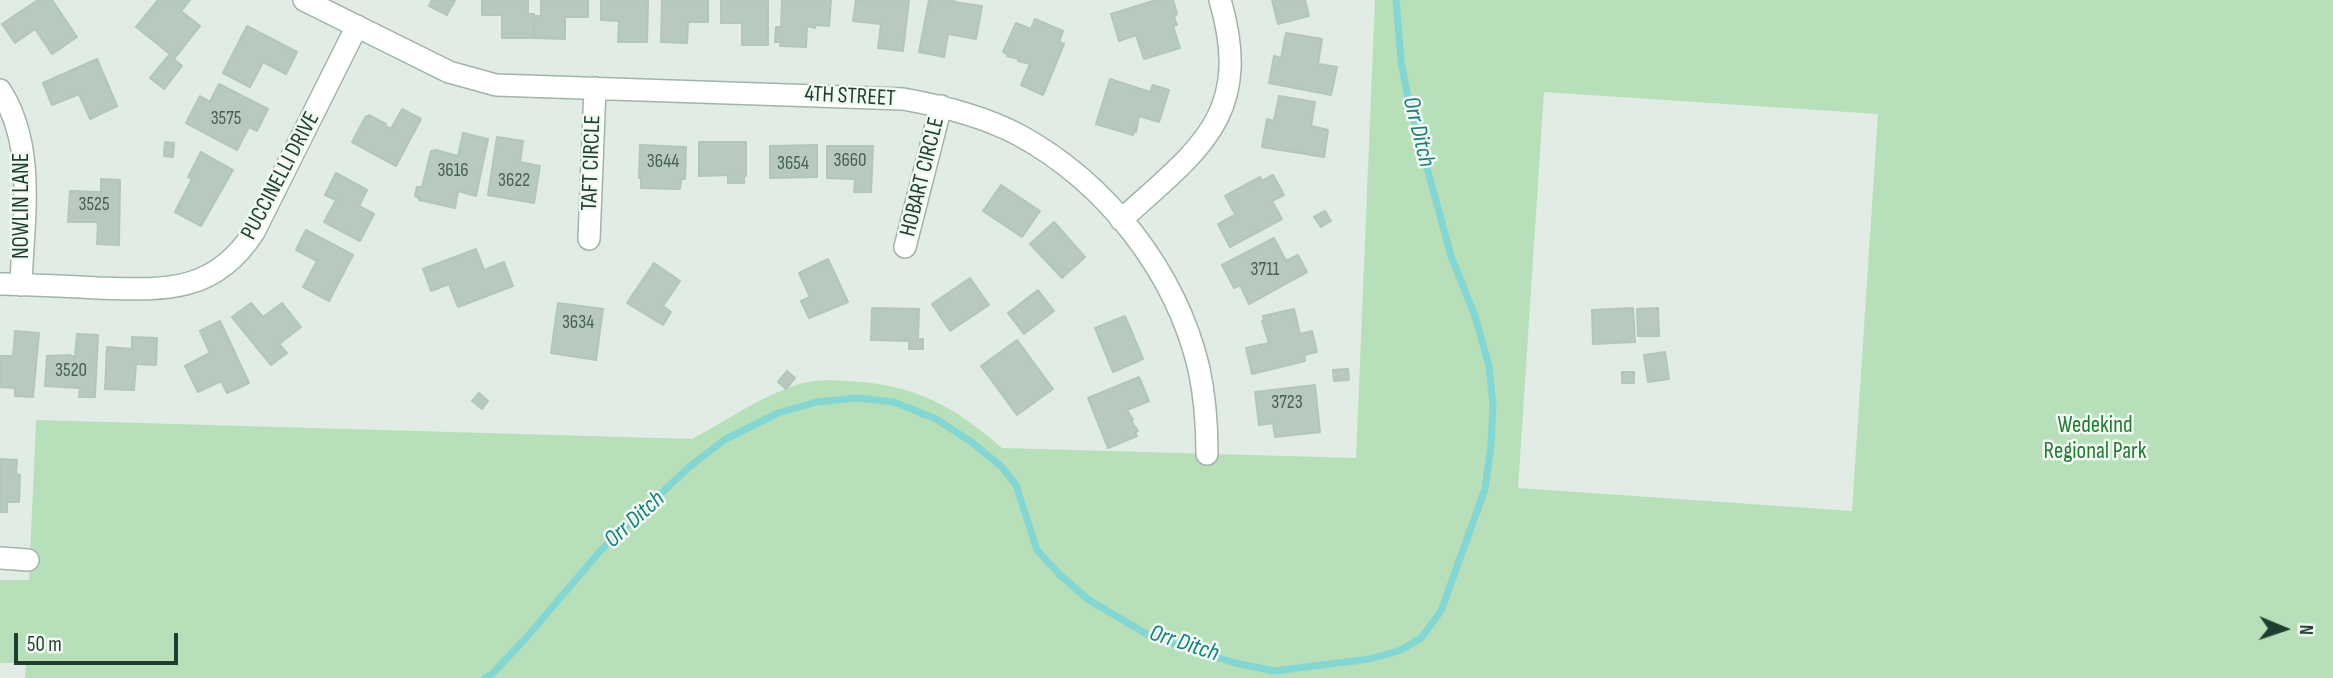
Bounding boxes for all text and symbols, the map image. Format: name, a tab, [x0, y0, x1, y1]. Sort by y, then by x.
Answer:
street label: 4TH STREET	[804, 81, 896, 113]
water label: Orr Ditch	[1395, 94, 1441, 170]
street label: PUCCINELLI DRIVE	[236, 107, 326, 245]
house number: 3575	[211, 108, 241, 130]
street label: TAFT CIRCLE	[577, 115, 607, 211]
street label: HOBART CIRCLE	[895, 115, 951, 239]
house number: 3660	[833, 150, 867, 172]
house number: 3644	[647, 151, 679, 173]
street label: NOWLIN LANE	[8, 153, 36, 259]
house number: 3654	[777, 153, 809, 175]
house number: 3616	[437, 160, 469, 182]
house number: 3622	[498, 170, 530, 192]
house number: 3525	[78, 194, 110, 216]
house number: 3711	[1251, 259, 1279, 281]
house number: 3634	[562, 312, 594, 334]
house number: 3520	[55, 360, 87, 382]
house number: 3723	[1271, 392, 1303, 414]
park label: Wedekind Regional Park	[2044, 412, 2146, 466]
water label: Orr Ditch	[599, 485, 671, 555]
north arrow	[2249, 594, 2319, 664]
scale bar	[18, 618, 182, 662]
water label: Orr Ditch	[1146, 619, 1222, 669]
text: N	[2294, 624, 2317, 635]
text: 50 m	[27, 632, 62, 657]

